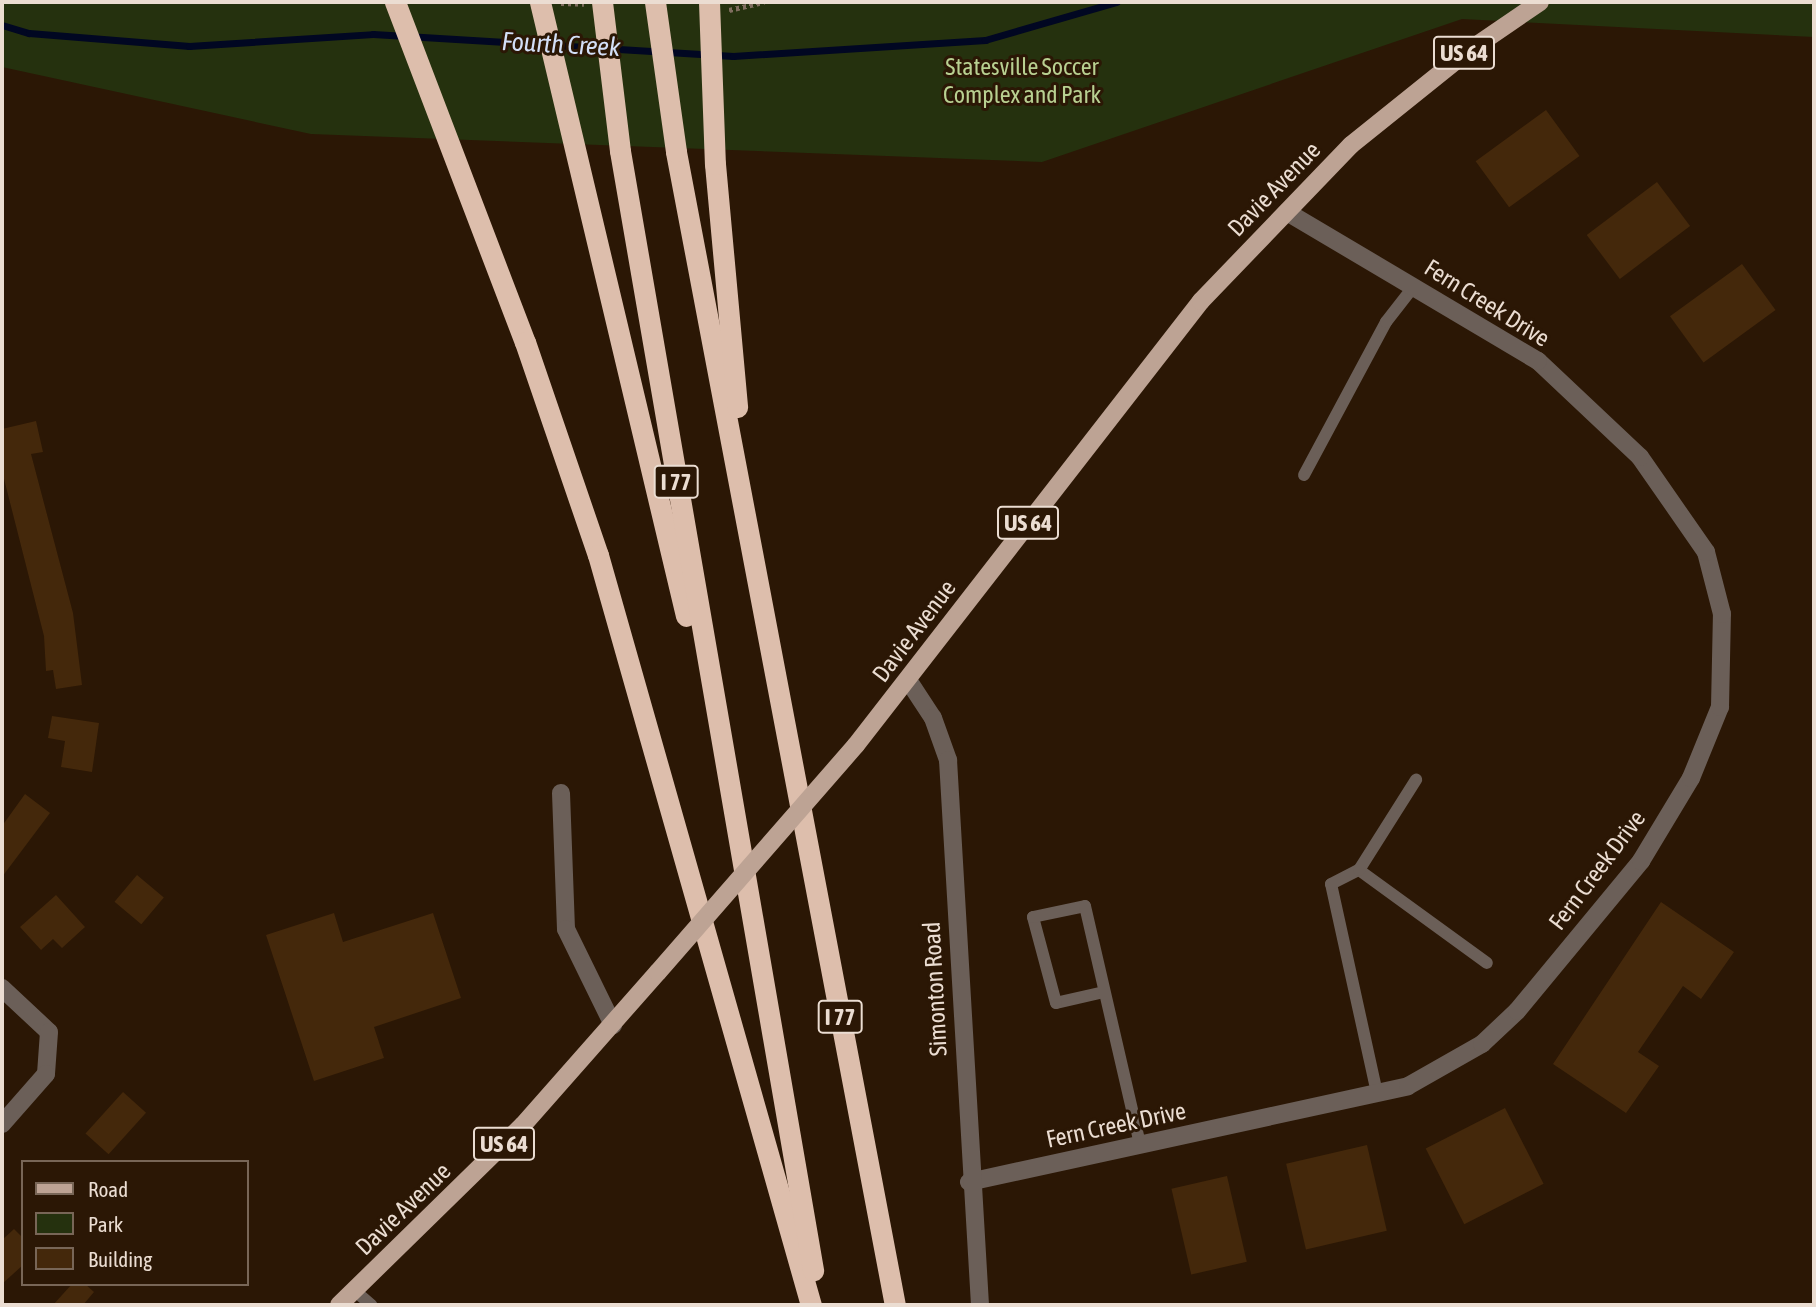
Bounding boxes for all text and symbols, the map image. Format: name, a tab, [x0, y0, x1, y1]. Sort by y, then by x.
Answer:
water label: Fourth Creek	[501, 26, 621, 64]
road number: US 64	[1432, 34, 1496, 72]
park label: Statesville Soccer Complex and Park	[943, 53, 1101, 109]
street label: Davie Avenue	[1222, 136, 1326, 242]
street label: Fern Creek Drive	[1419, 253, 1555, 353]
road number: I 77	[653, 462, 699, 502]
road number: US 64	[996, 503, 1060, 542]
street label: Davie Avenue	[866, 574, 962, 688]
street label: Fern Creek Drive	[1543, 805, 1651, 935]
street label: Simonton Road	[917, 921, 953, 1057]
road number: I 77	[817, 998, 863, 1036]
street label: Fern Creek Drive	[1044, 1096, 1188, 1154]
road number: US 64	[472, 1124, 536, 1163]
street label: Davie Avenue	[350, 1157, 456, 1261]
legend	[21, 1160, 248, 1286]
text: Road	[88, 1177, 128, 1201]
text: Park	[88, 1212, 123, 1236]
text: Building	[88, 1247, 152, 1271]

